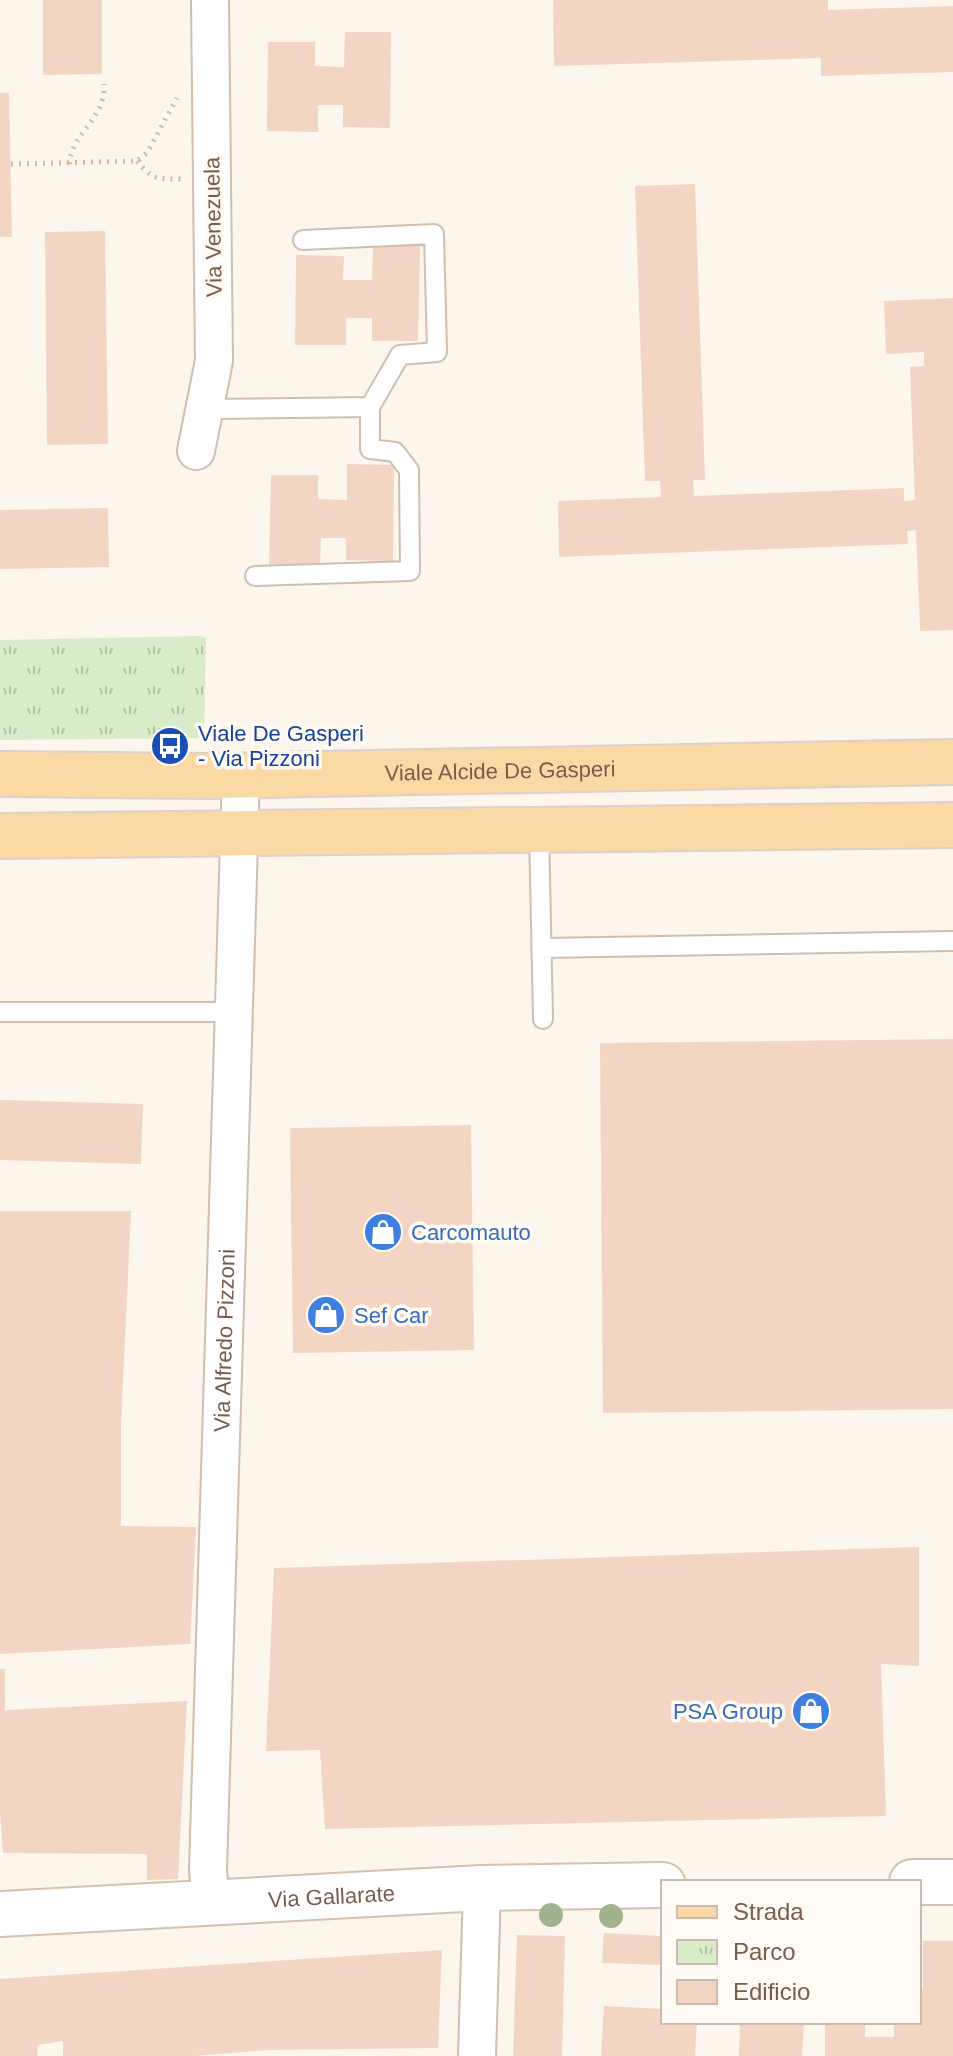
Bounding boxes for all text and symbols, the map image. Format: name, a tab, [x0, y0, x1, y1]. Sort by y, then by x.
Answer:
street label: Via Venezuela	[199, 156, 227, 297]
place label: Viale De Gasperi - Via Pizzoni	[198, 721, 364, 771]
bus stop icon: Viale De Gasperi - Via Pizzoni	[149, 725, 191, 767]
street label: Viale Alcide De Gasperi	[384, 756, 616, 785]
shop icon: Carcomauto	[362, 1211, 404, 1253]
place label: Carcomauto	[411, 1220, 531, 1245]
street label: Via Alfredo Pizzoni	[209, 1248, 239, 1432]
shop icon: Sef Car	[305, 1294, 347, 1336]
place label: Sef Car	[354, 1303, 429, 1328]
shop icon: PSA Group	[790, 1690, 832, 1732]
place label: PSA Group	[673, 1699, 783, 1724]
street label: Via Gallarate	[267, 1880, 396, 1912]
legend	[661, 1880, 921, 2024]
text: Strada	[733, 1898, 804, 1925]
text: Parco	[733, 1938, 796, 1965]
text: Edificio	[733, 1978, 810, 2005]

